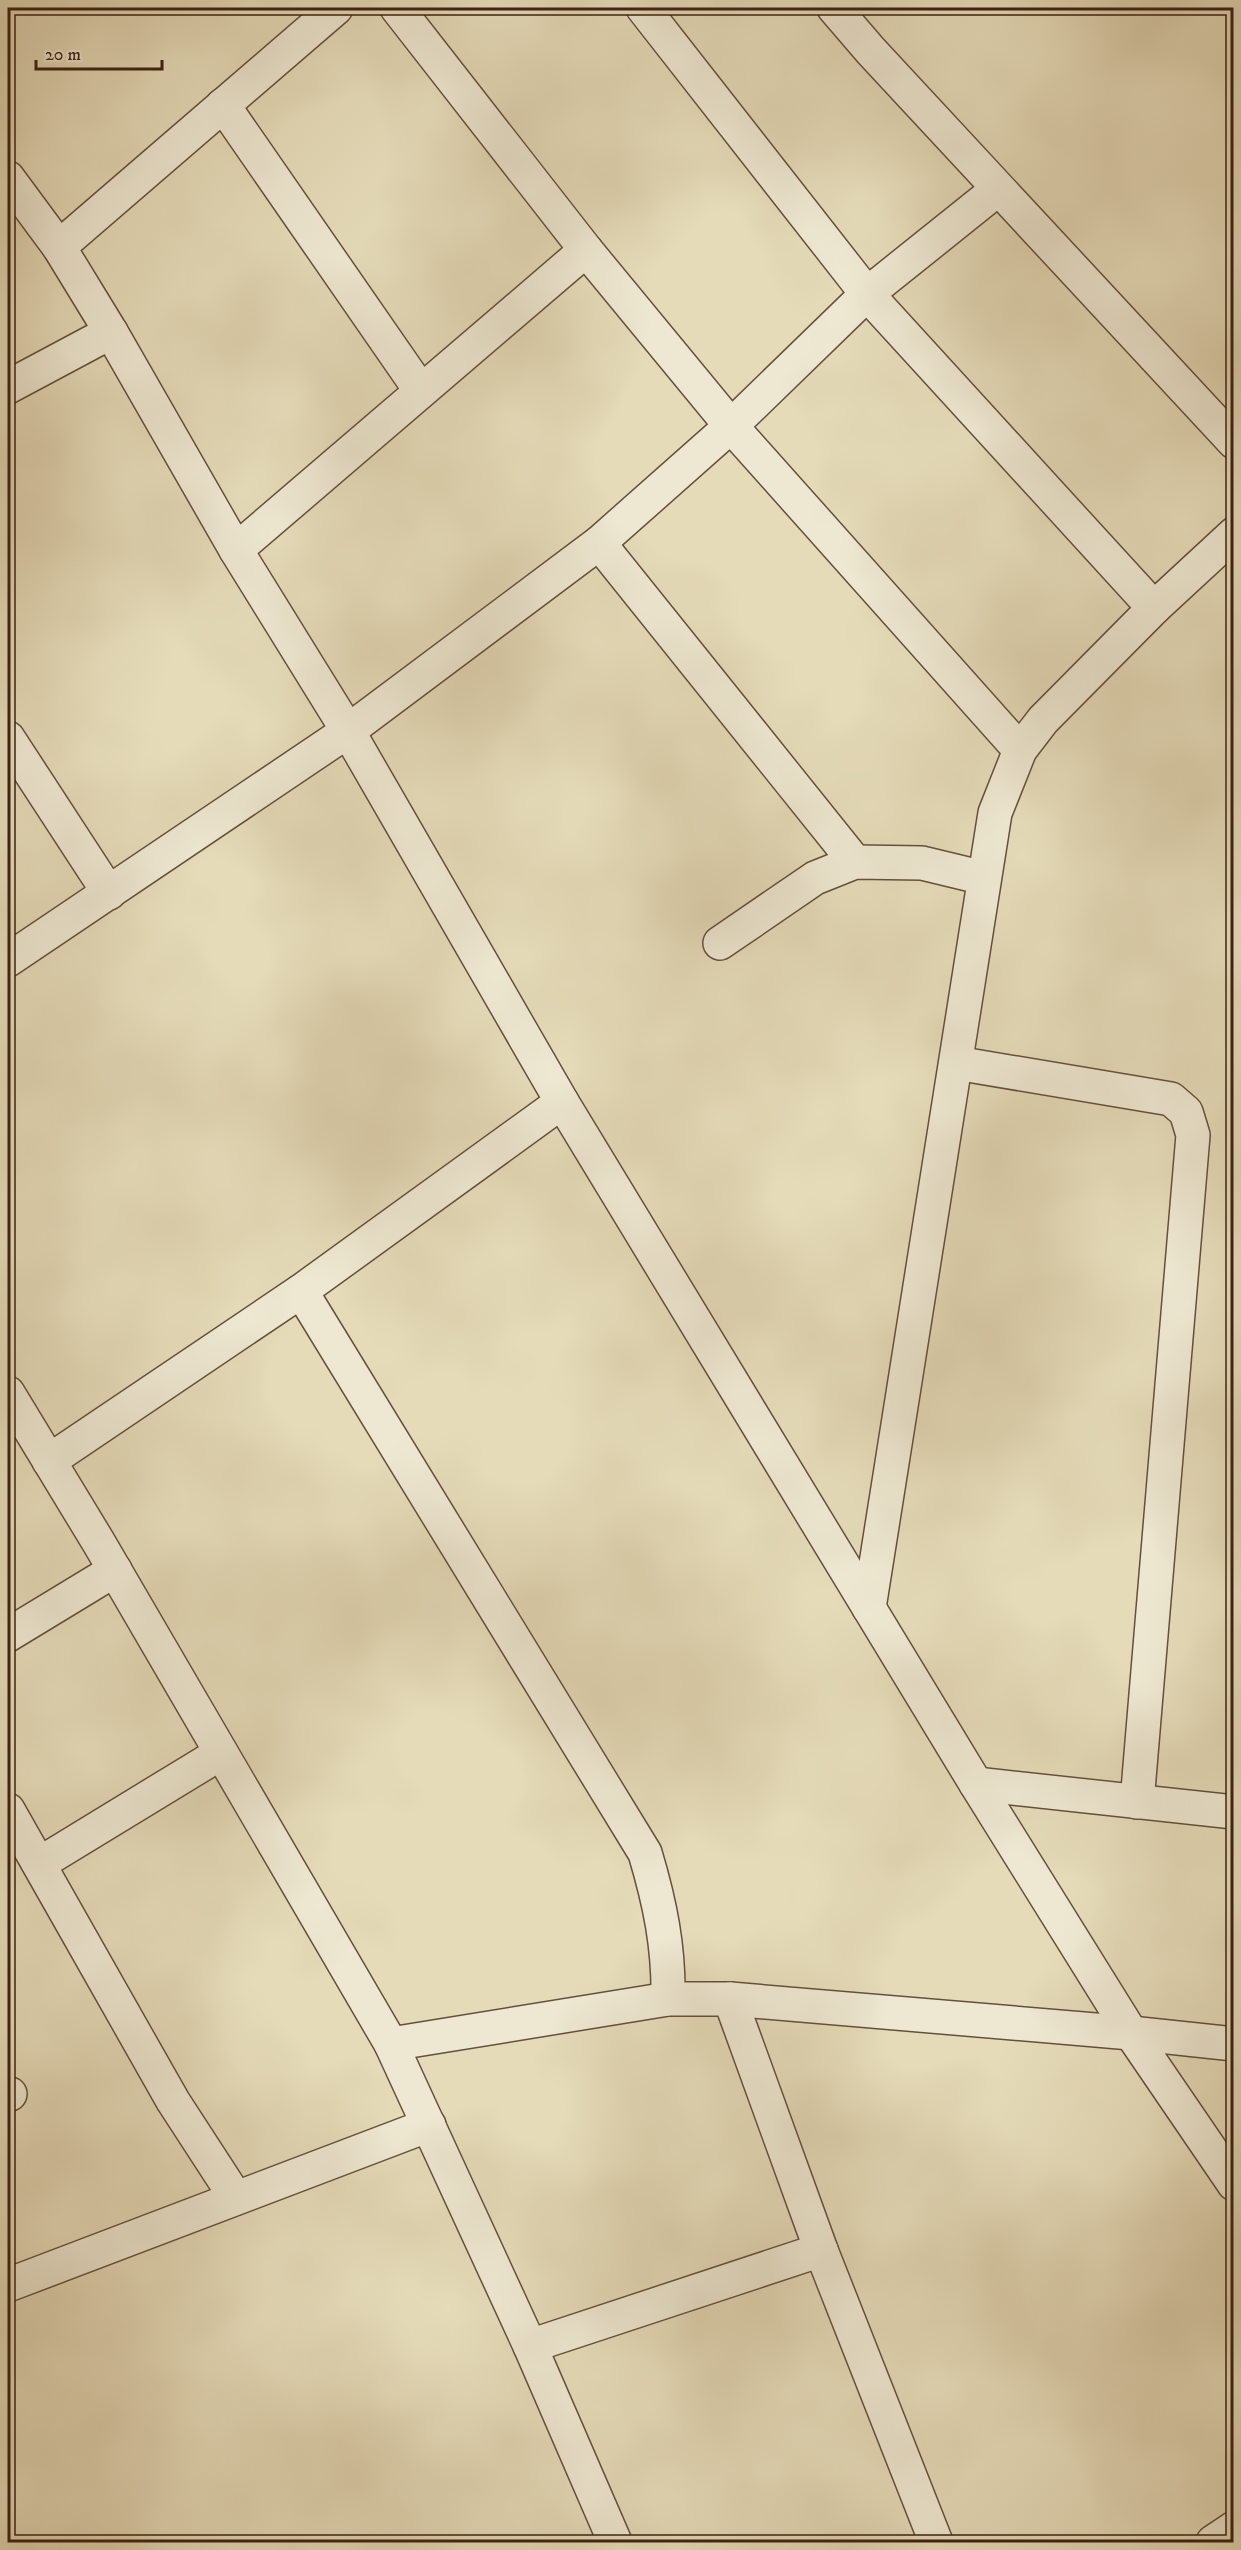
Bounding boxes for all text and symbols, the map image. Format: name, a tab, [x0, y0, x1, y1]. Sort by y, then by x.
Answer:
scale bar	[36, 33, 162, 71]
text: 20 m	[45, 44, 81, 66]

